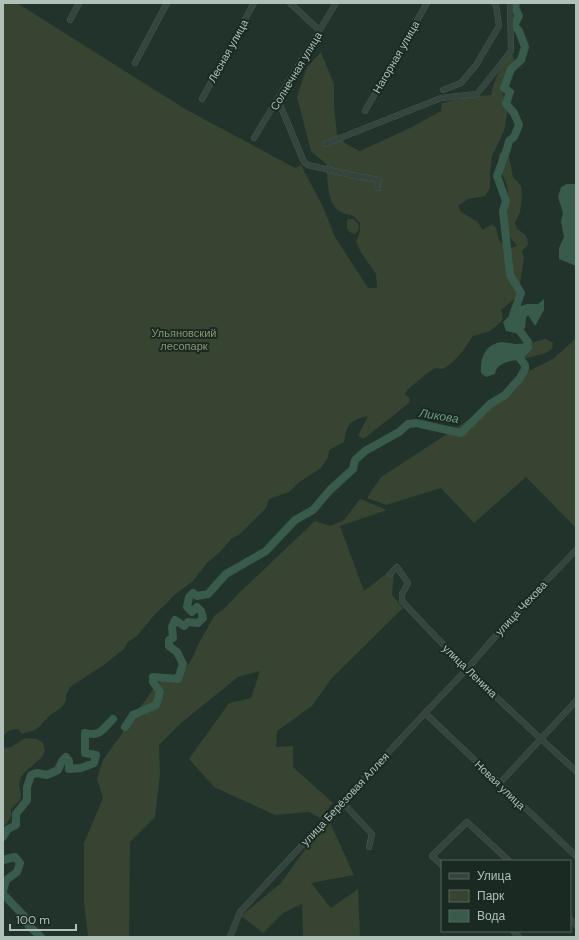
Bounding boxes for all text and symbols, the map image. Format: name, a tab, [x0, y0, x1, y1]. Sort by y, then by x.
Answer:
street label: Лесная улица	[205, 16, 252, 85]
street label: Нагорная улица	[370, 18, 423, 96]
street label: Солнечная улица	[267, 28, 325, 113]
park label: Ульяновский лесопарк	[152, 326, 216, 353]
water label: Ликова	[417, 405, 460, 427]
street label: улица Чехова	[492, 577, 550, 638]
street label: улица Ленина	[440, 641, 501, 701]
street label: улица Берёзовая Аллея	[298, 749, 392, 849]
street label: Новая улица	[472, 757, 529, 813]
legend	[441, 860, 571, 932]
text: Улица	[477, 868, 511, 884]
text: Парк	[477, 888, 505, 904]
scale bar	[10, 906, 76, 932]
text: Вода	[477, 908, 505, 924]
text: 100 m	[16, 912, 50, 928]

